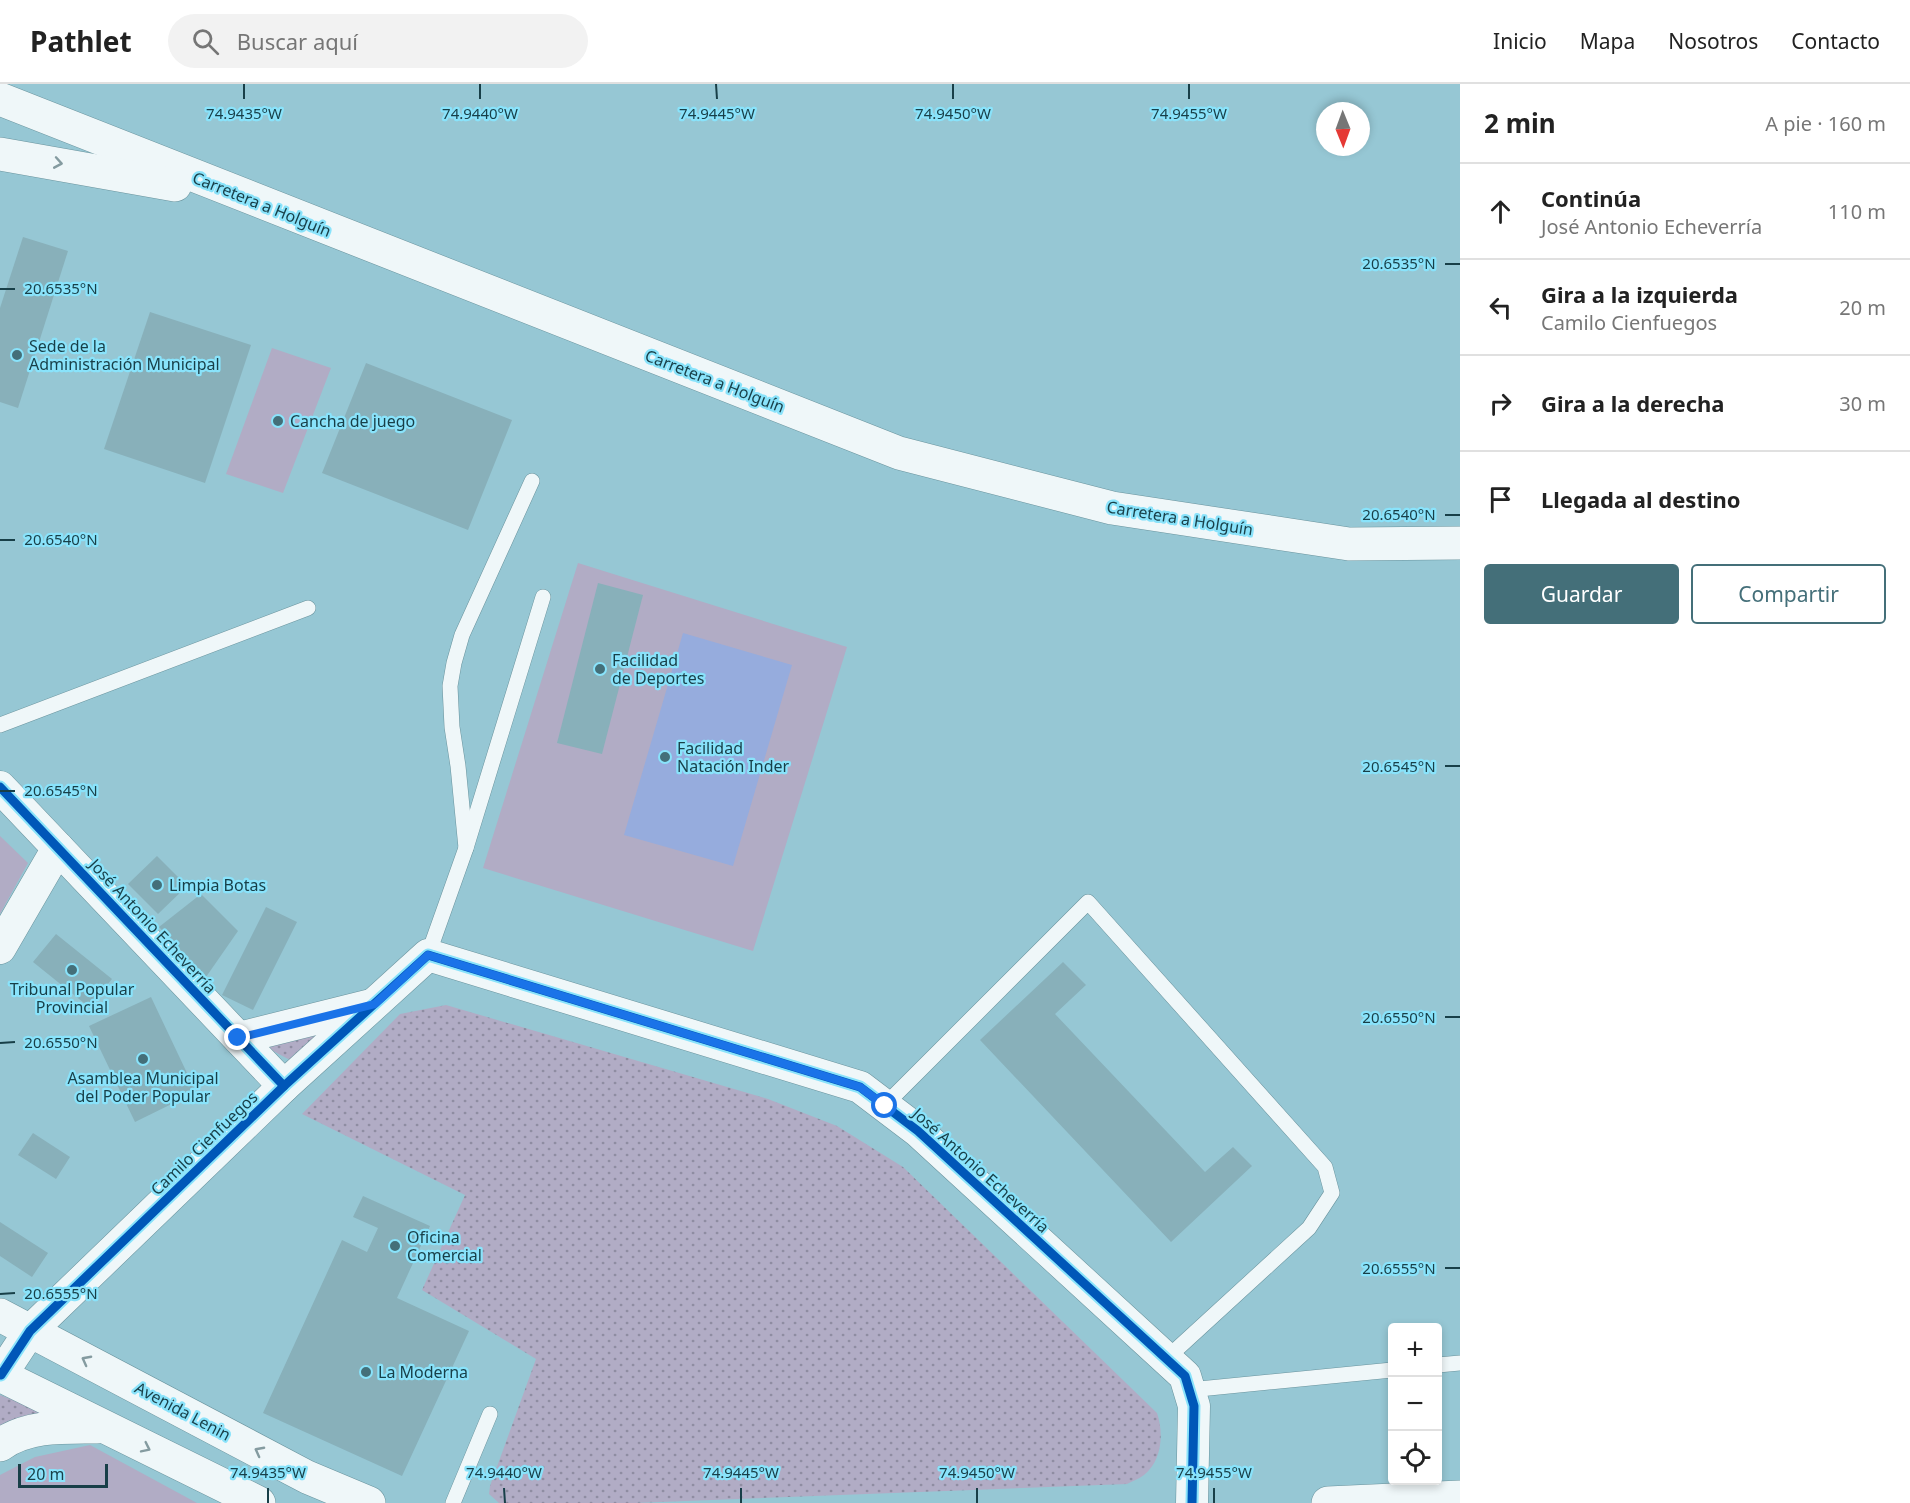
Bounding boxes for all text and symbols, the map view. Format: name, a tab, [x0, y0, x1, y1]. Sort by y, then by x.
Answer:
search box	[168, 14, 588, 68]
text: Pathlet	[30, 22, 132, 60]
icon: search	[189, 25, 222, 58]
text: Buscar aquí	[237, 26, 358, 56]
text: Inicio	[1493, 27, 1547, 55]
text: Mapa	[1580, 27, 1635, 55]
text: Nosotros	[1668, 27, 1758, 55]
text: Contacto	[1791, 27, 1880, 55]
north arrow	[1316, 102, 1370, 156]
text: 74.9435°W	[206, 103, 282, 123]
text: 74.9440°W	[442, 103, 518, 123]
text: 74.9445°W	[679, 103, 755, 123]
text: 74.9450°W	[915, 103, 991, 123]
text: 74.9455°W	[1151, 103, 1227, 123]
text: 2 min	[1484, 105, 1556, 141]
text: A pie · 160 m	[1765, 110, 1886, 137]
one-way arrow	[52, 156, 62, 169]
street label: Carretera a Holguín	[189, 166, 335, 242]
text: Continúa	[1541, 183, 1641, 213]
icon: ahead	[1484, 195, 1517, 228]
text: 110 m	[1828, 198, 1886, 225]
text: José Antonio Echeverría	[1541, 213, 1762, 240]
text: 20.6535°N	[1362, 253, 1436, 273]
text: 20.6535°N	[24, 278, 98, 298]
text: Gira a la izquierda	[1541, 279, 1738, 309]
icon: left	[1484, 291, 1517, 324]
text: 20 m	[1839, 294, 1886, 321]
text: Camilo Cienfuegos	[1541, 309, 1717, 336]
place label: Sede de la Administración Municipal	[29, 335, 220, 375]
street label: Carretera a Holguín	[642, 344, 788, 418]
marker: Sede de la Administración Municipal	[10, 348, 24, 362]
icon: right	[1484, 387, 1517, 420]
text: Gira a la derecha	[1541, 388, 1725, 418]
text: 30 m	[1839, 390, 1886, 417]
place label: Cancha de juego	[290, 410, 415, 432]
marker: Cancha de juego	[271, 414, 285, 428]
icon: arrive	[1484, 483, 1517, 516]
text: Llegada al destino	[1541, 484, 1741, 514]
street label: Carretera a Holguín	[1105, 496, 1255, 540]
text: 20.6540°N	[1362, 504, 1436, 524]
text: 20.6540°N	[24, 529, 98, 549]
button: Guardar	[1484, 564, 1679, 624]
button: Compartir	[1691, 564, 1886, 624]
place label: Facilidad de Deportes	[612, 649, 704, 689]
marker: Facilidad de Deportes	[593, 662, 607, 676]
place label: Facilidad Natación Inder	[677, 737, 790, 777]
marker: Facilidad Natación Inder	[658, 750, 672, 764]
text: 20.6545°N	[1362, 756, 1436, 776]
text: 20.6545°N	[24, 780, 98, 800]
street label: José Antonio Echeverría	[83, 852, 221, 998]
place label: Limpia Botas	[169, 874, 266, 896]
marker: Limpia Botas	[150, 878, 164, 892]
marker: Tribunal Popular Provincial	[65, 963, 79, 977]
place label: Tribunal Popular Provincial	[10, 978, 135, 1018]
text: 20.6550°N	[1362, 1007, 1436, 1027]
route end	[224, 1024, 250, 1050]
text: 20.6550°N	[24, 1032, 98, 1052]
marker: Asamblea Municipal del Poder Popular	[136, 1052, 150, 1066]
place label: Asamblea Municipal del Poder Popular	[67, 1067, 219, 1107]
street label: Camilo Cienfuegos	[146, 1086, 262, 1200]
route start	[871, 1092, 897, 1118]
street label: José Antonio Echeverría	[906, 1101, 1054, 1237]
place label: Oficina Comercial	[407, 1226, 482, 1266]
marker: Oficina Comercial	[388, 1239, 402, 1253]
text: 20.6555°N	[1362, 1258, 1436, 1278]
text: 20.6555°N	[24, 1283, 98, 1303]
map controls	[1388, 1323, 1442, 1485]
button: +	[1388, 1323, 1442, 1377]
one-way arrow	[82, 1356, 93, 1367]
place label: La Moderna	[378, 1361, 468, 1383]
marker: La Moderna	[359, 1365, 373, 1379]
street label: Avenida Lenin	[131, 1376, 235, 1446]
button: −	[1388, 1377, 1442, 1431]
button: locate	[1388, 1431, 1442, 1485]
one-way arrow	[140, 1441, 151, 1453]
one-way arrow	[255, 1447, 265, 1458]
scale bar	[18, 1461, 108, 1488]
text: 74.9435°W	[230, 1462, 306, 1482]
text: 74.9440°W	[466, 1462, 542, 1482]
text: 74.9445°W	[703, 1462, 779, 1482]
text: 74.9450°W	[939, 1462, 1015, 1482]
text: 74.9455°W	[1176, 1462, 1252, 1482]
text: 20 m	[27, 1463, 64, 1485]

